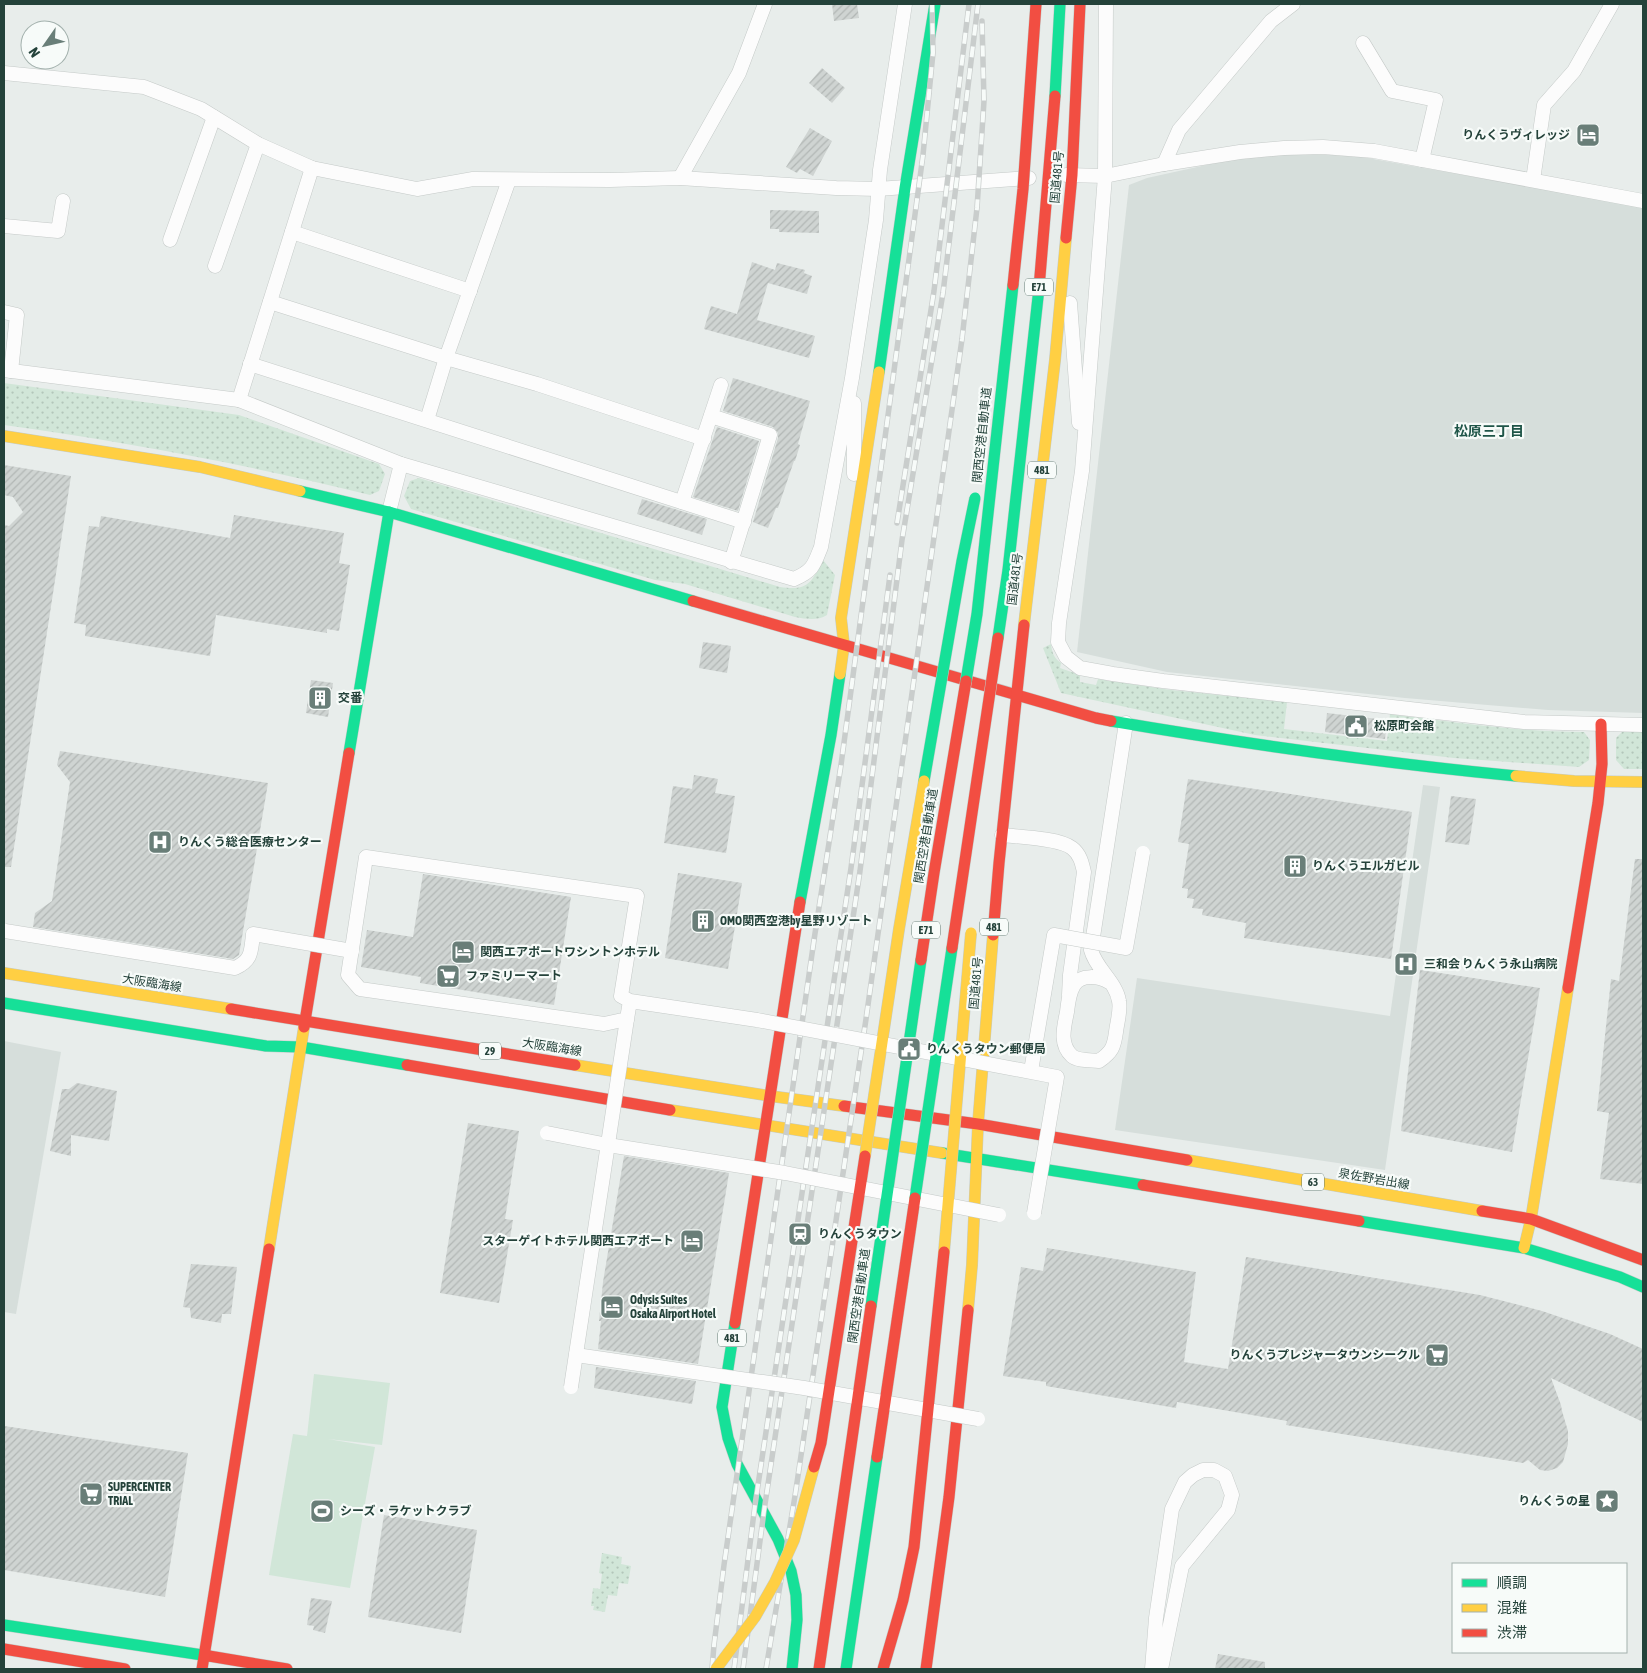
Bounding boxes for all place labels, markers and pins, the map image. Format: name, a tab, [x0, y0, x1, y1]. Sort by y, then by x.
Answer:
hotel icon: りんくうヴィレッジ	[1575, 122, 1601, 148]
place label: りんくうヴィレッジ	[1462, 128, 1570, 142]
building icon: 交番	[307, 685, 333, 711]
place label: 交番	[338, 691, 363, 705]
public building icon: 松原町会館	[1343, 713, 1369, 739]
place label: 松原町会館	[1374, 719, 1434, 733]
hospital icon: りんくう総合医療センター	[147, 829, 173, 855]
place label: りんくう総合医療センター	[178, 835, 322, 849]
building icon: りんくうエルガビル	[1282, 853, 1308, 879]
place label: りんくうエルガビル	[1312, 859, 1419, 873]
building icon: OMO関西空港by星野リゾート	[690, 908, 716, 934]
place label: OMO関西空港by星野リゾート	[720, 914, 873, 928]
hotel icon: 関西エアポートワシントンホテル	[450, 939, 476, 965]
place label: 関西エアポートワシントンホテル	[480, 945, 660, 959]
hospital icon: 三和会 りんくう永山病院	[1393, 951, 1419, 977]
place label: 三和会 りんくう永山病院	[1424, 957, 1557, 971]
supermarket icon: ファミリーマート	[435, 963, 461, 989]
place label: ファミリーマート	[466, 969, 562, 983]
public building icon: りんくうタウン郵便局	[896, 1036, 922, 1062]
place label: りんくうタウン郵便局	[926, 1042, 1046, 1056]
station icon: りんくうタウン	[787, 1221, 813, 1247]
place label: りんくうタウン	[818, 1227, 902, 1241]
hotel icon: スターゲイトホテル関西エアポート	[679, 1228, 705, 1254]
place label: スターゲイトホテル関西エアポート	[482, 1234, 674, 1248]
place label: Odysis Suites Osaka Airport Hotel	[630, 1293, 717, 1321]
hotel icon: Odysis Suites Osaka Airport Hotel	[599, 1294, 625, 1320]
supermarket icon: りんくうプレジャータウンシークル	[1424, 1342, 1450, 1368]
place label: りんくうプレジャータウンシークル	[1229, 1348, 1420, 1362]
place label: SUPERCENTER TRIAL	[108, 1480, 171, 1508]
supermarket icon: SUPERCENTER TRIAL	[78, 1481, 104, 1507]
place icon: りんくうの星	[1594, 1488, 1620, 1514]
place label: りんくうの星	[1518, 1494, 1590, 1508]
sports icon: シーズ・ラケットクラブ	[309, 1498, 335, 1524]
place label: シーズ・ラケットクラブ	[340, 1504, 471, 1518]

